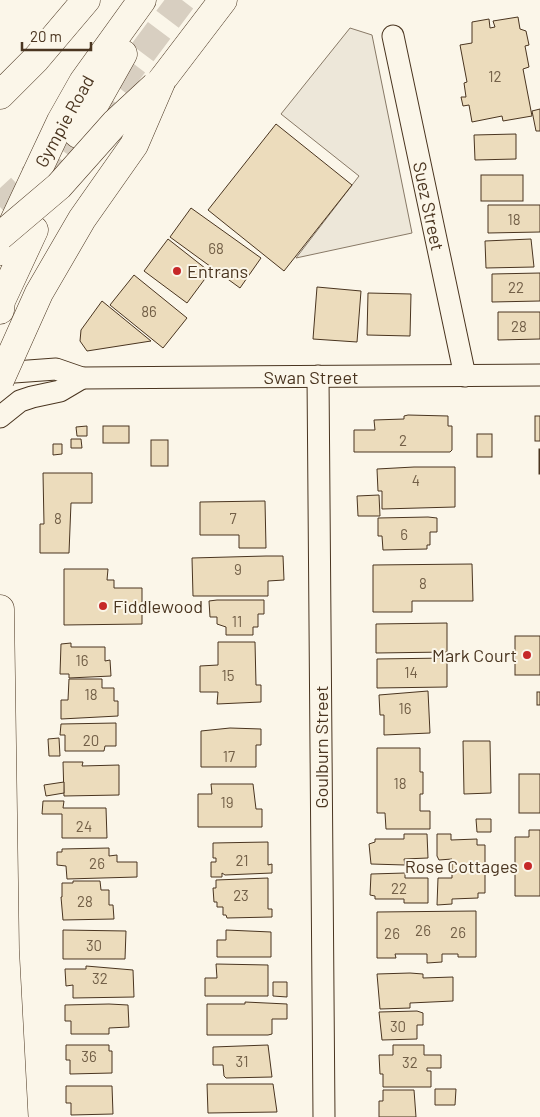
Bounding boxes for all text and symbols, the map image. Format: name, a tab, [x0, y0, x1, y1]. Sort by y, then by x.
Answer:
scale bar	[22, 20, 91, 52]
text: 20 m	[30, 27, 62, 45]
house number: 12	[488, 67, 502, 85]
street label: Gympie Road	[30, 71, 98, 171]
street label: Suez Street	[409, 159, 449, 253]
house number: 18	[507, 210, 521, 228]
house number: 68	[208, 239, 224, 257]
place label: Entrans	[187, 260, 248, 282]
marker: Entrans	[171, 265, 183, 277]
house number: 22	[508, 278, 524, 296]
house number: 86	[141, 302, 157, 320]
house number: 28	[511, 317, 527, 335]
street label: Swan Street	[264, 366, 358, 388]
house number: 2	[399, 431, 407, 449]
house number: 4	[412, 471, 420, 489]
house number: 8	[54, 509, 62, 527]
house number: 7	[229, 509, 237, 527]
house number: 6	[400, 525, 408, 543]
house number: 9	[234, 560, 242, 578]
house number: 8	[419, 574, 427, 592]
place label: Fiddlewood	[113, 595, 203, 617]
marker: Fiddlewood	[97, 600, 109, 612]
house number: 11	[232, 612, 242, 630]
place label: Mark Court	[432, 644, 517, 666]
marker: Mark Court	[521, 649, 533, 661]
house number: 16	[76, 651, 88, 669]
house number: 14	[404, 663, 418, 681]
house number: 15	[222, 666, 234, 684]
house number: 18	[84, 685, 98, 703]
street label: Goulburn Street	[310, 685, 332, 809]
house number: 16	[399, 699, 411, 717]
house number: 20	[83, 731, 99, 749]
house number: 17	[223, 747, 235, 765]
house number: 18	[393, 774, 407, 792]
house number: 19	[220, 793, 234, 811]
house number: 24	[76, 817, 92, 835]
house number: 21	[235, 851, 249, 869]
house number: 26	[89, 854, 105, 872]
place label: Rose Cottages	[405, 855, 518, 877]
marker: Rose Cottages	[522, 860, 534, 872]
house number: 22	[391, 879, 407, 897]
house number: 23	[233, 886, 249, 904]
house number: 28	[77, 892, 93, 910]
house number: 26	[415, 921, 431, 939]
house number: 26	[450, 923, 466, 941]
house number: 26	[384, 924, 400, 942]
house number: 30	[86, 936, 102, 954]
house number: 32	[92, 969, 108, 987]
house number: 30	[390, 1017, 406, 1035]
house number: 36	[81, 1047, 97, 1065]
house number: 31	[236, 1052, 248, 1070]
house number: 32	[402, 1053, 418, 1071]

